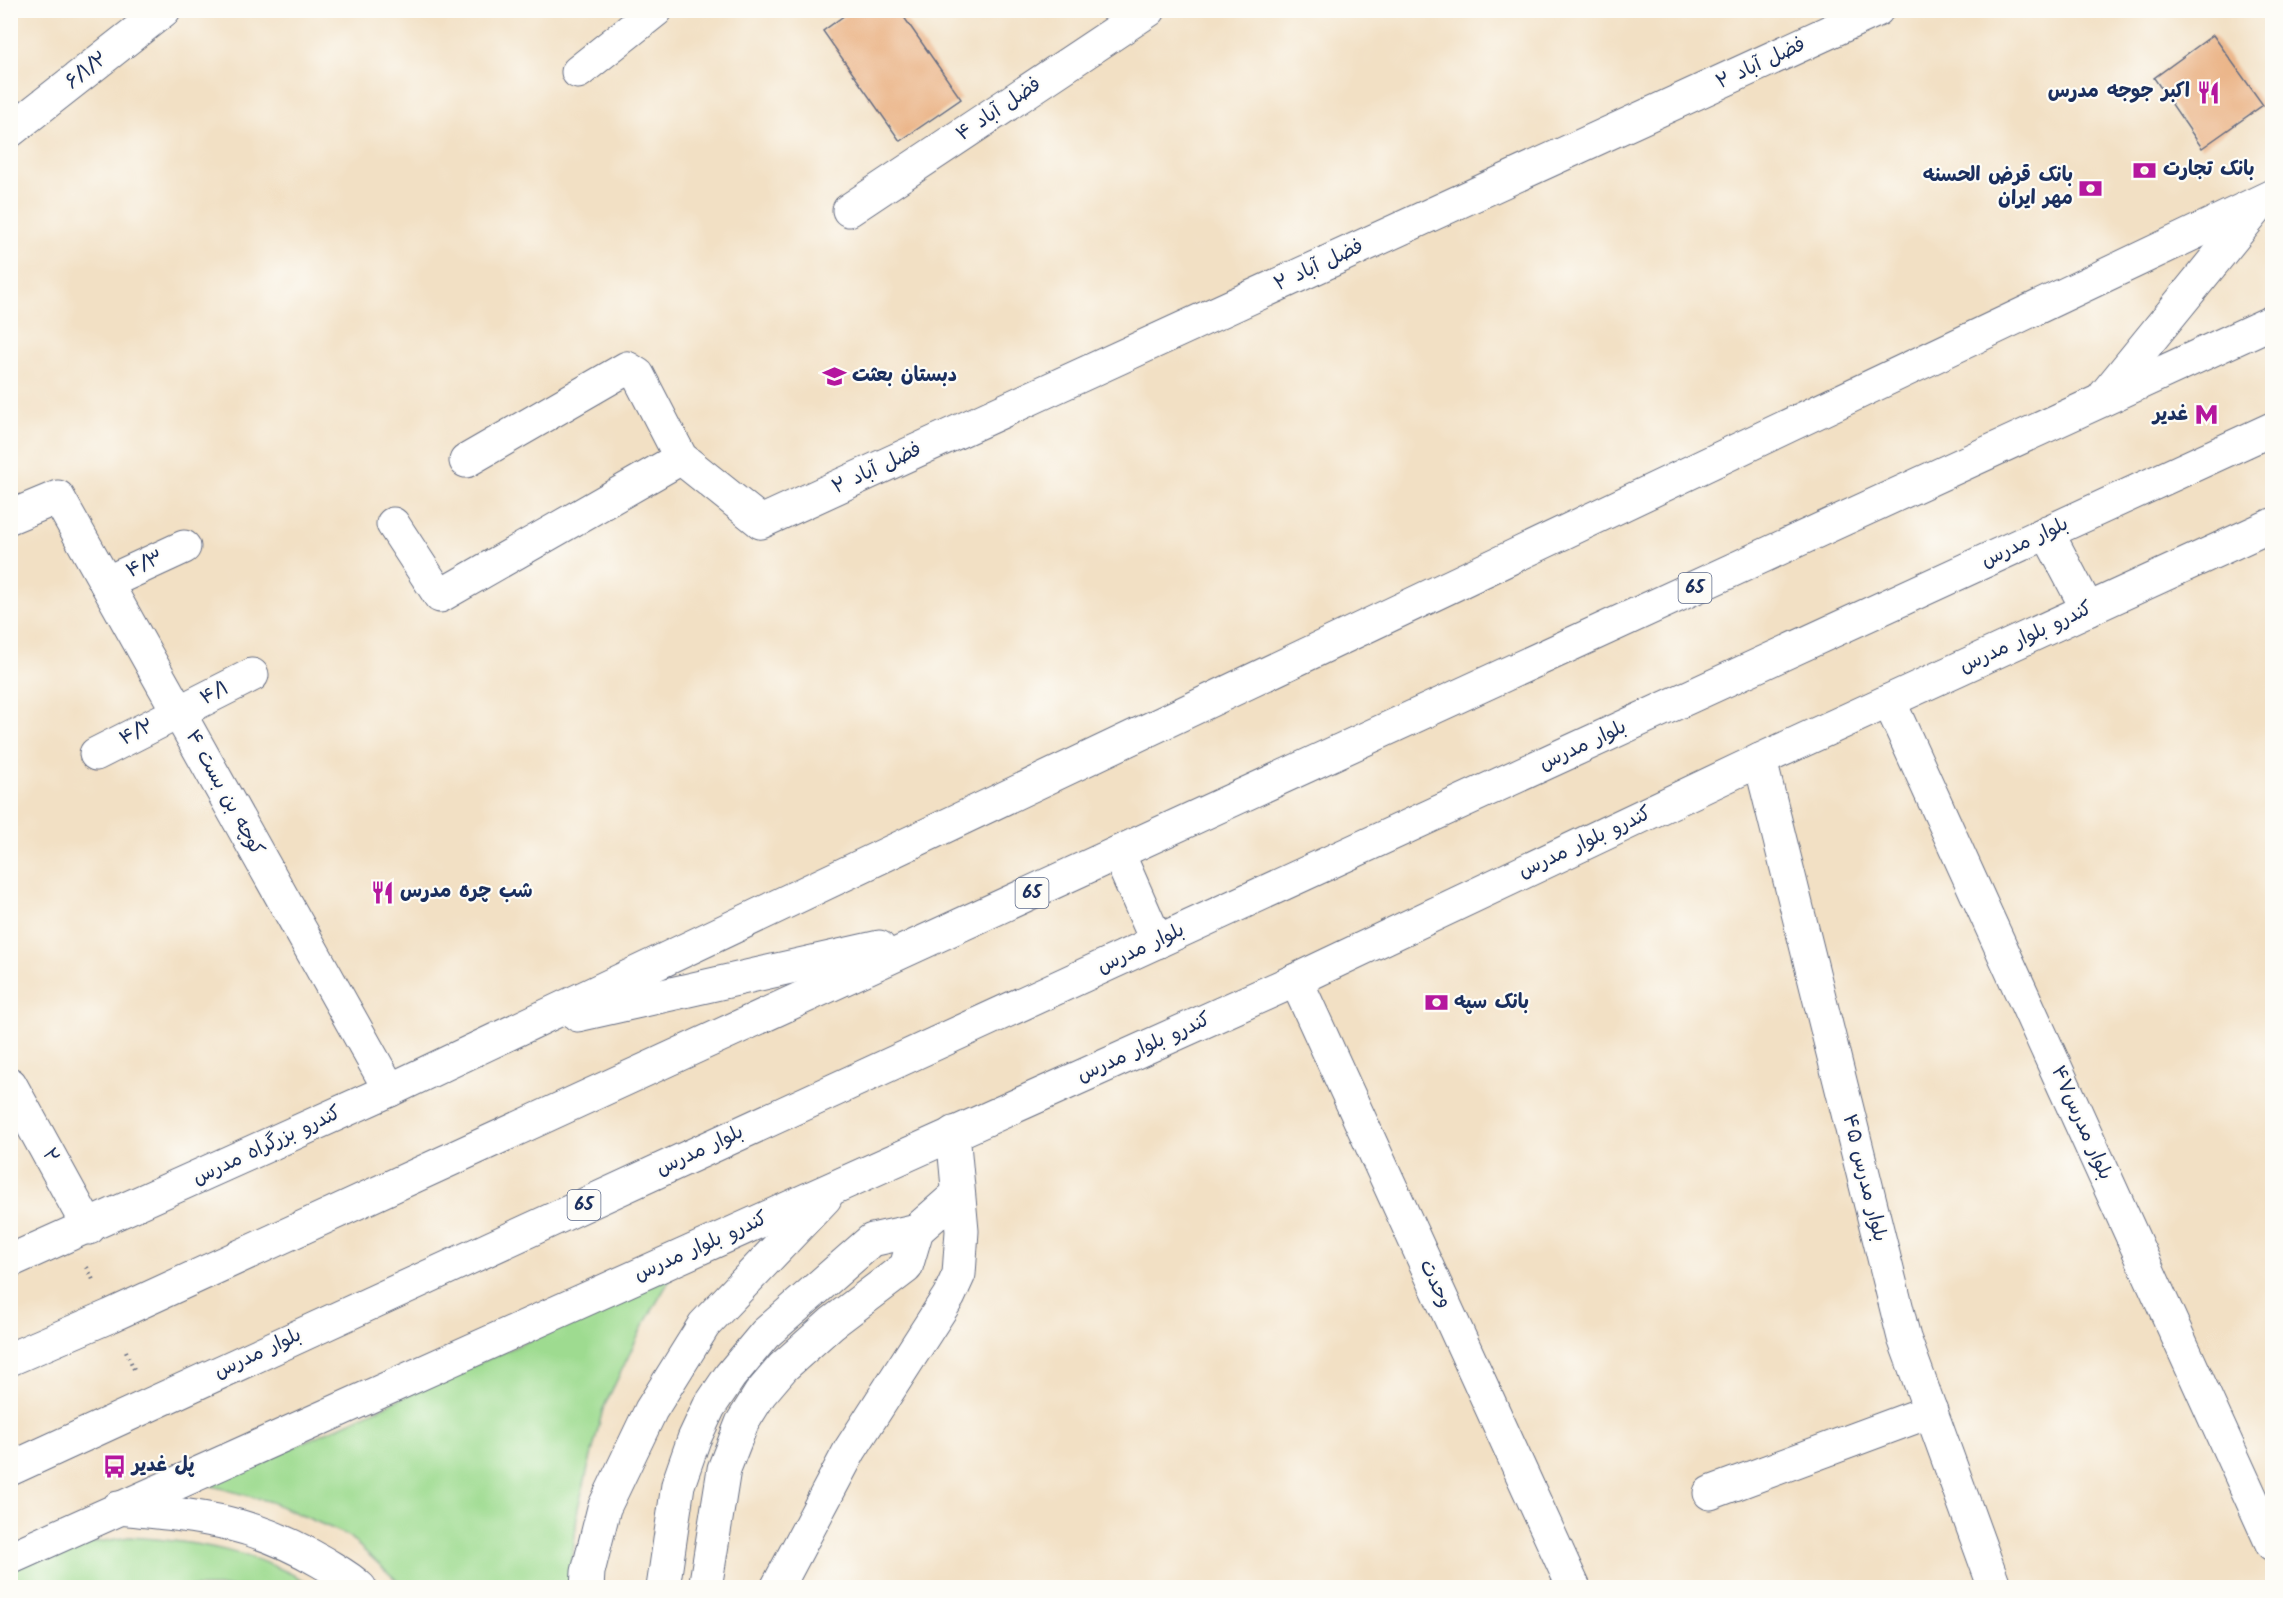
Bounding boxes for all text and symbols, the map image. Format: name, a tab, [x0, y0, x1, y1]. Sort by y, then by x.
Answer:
street label: فضل آباد ۲	[1711, 29, 1811, 99]
street label: ۶/۱/۲	[59, 44, 115, 98]
street label: فضل آباد ۴	[950, 70, 1048, 150]
place label: اکبر جوجه مدرس	[2048, 76, 2190, 108]
restaurant icon: اکبر جوجه مدرس	[2195, 79, 2221, 105]
place label: بانک تجارت	[2163, 154, 2255, 186]
bank icon: بانک تجارت	[2132, 157, 2158, 183]
place label: بانک قرض الحسنه مهر ایران	[1923, 160, 2073, 215]
bank icon: بانک قرض الحسنه مهر ایران	[2078, 175, 2104, 201]
street label: فضل آباد ۲	[1269, 231, 1369, 301]
place label: دبستان بعثت	[852, 360, 957, 392]
school or university icon: دبستان بعثت	[821, 363, 847, 389]
place label: غدیر	[2151, 399, 2188, 431]
metro station icon: غدیر	[2193, 402, 2219, 428]
street label: فضل آباد ۲	[827, 434, 927, 504]
street label: بلوار مدرس	[1976, 509, 2074, 577]
street label: ۴/۳	[121, 542, 169, 588]
road number: 65	[1678, 573, 1712, 603]
street label: کندرو بلوار مدرس	[1954, 593, 2098, 683]
street label: ۴/۱	[195, 673, 235, 715]
street label: ۴/۲	[114, 711, 160, 755]
street label: بلوار مدرس	[1534, 712, 1632, 780]
street label: کوچه بن بست ۴	[176, 724, 272, 862]
street label: کندرو بلوار مدرس	[1513, 798, 1657, 888]
place label: شب چره مدرس	[400, 876, 533, 908]
road number: 65	[1016, 878, 1048, 908]
restaurant icon: شب چره مدرس	[369, 879, 395, 905]
street label: بلوار مدرس	[1092, 915, 1190, 983]
place label: بانک سپه	[1454, 987, 1529, 1019]
bank icon: بانک سپه	[1423, 990, 1449, 1016]
street label: کندرو بلوار مدرس	[1072, 1004, 1216, 1092]
street label: بلوار مدرس۴۷	[2041, 1060, 2121, 1186]
street label: کندرو بزرگراه مدرس	[187, 1097, 347, 1195]
street label: ۴۵ بلوار مدرس	[1833, 1111, 1895, 1245]
street label: بلوار مدرس	[651, 1117, 749, 1185]
street label: ۲	[33, 1142, 67, 1170]
road number: 65	[568, 1190, 600, 1220]
street label: کندرو بلوار مدرس	[629, 1203, 773, 1291]
street label: وحدت	[1410, 1254, 1460, 1314]
street label: بلوار مدرس	[209, 1320, 307, 1388]
place label: پل غدیر	[130, 1450, 195, 1482]
bus stop icon: پل غدیر	[101, 1453, 127, 1479]

